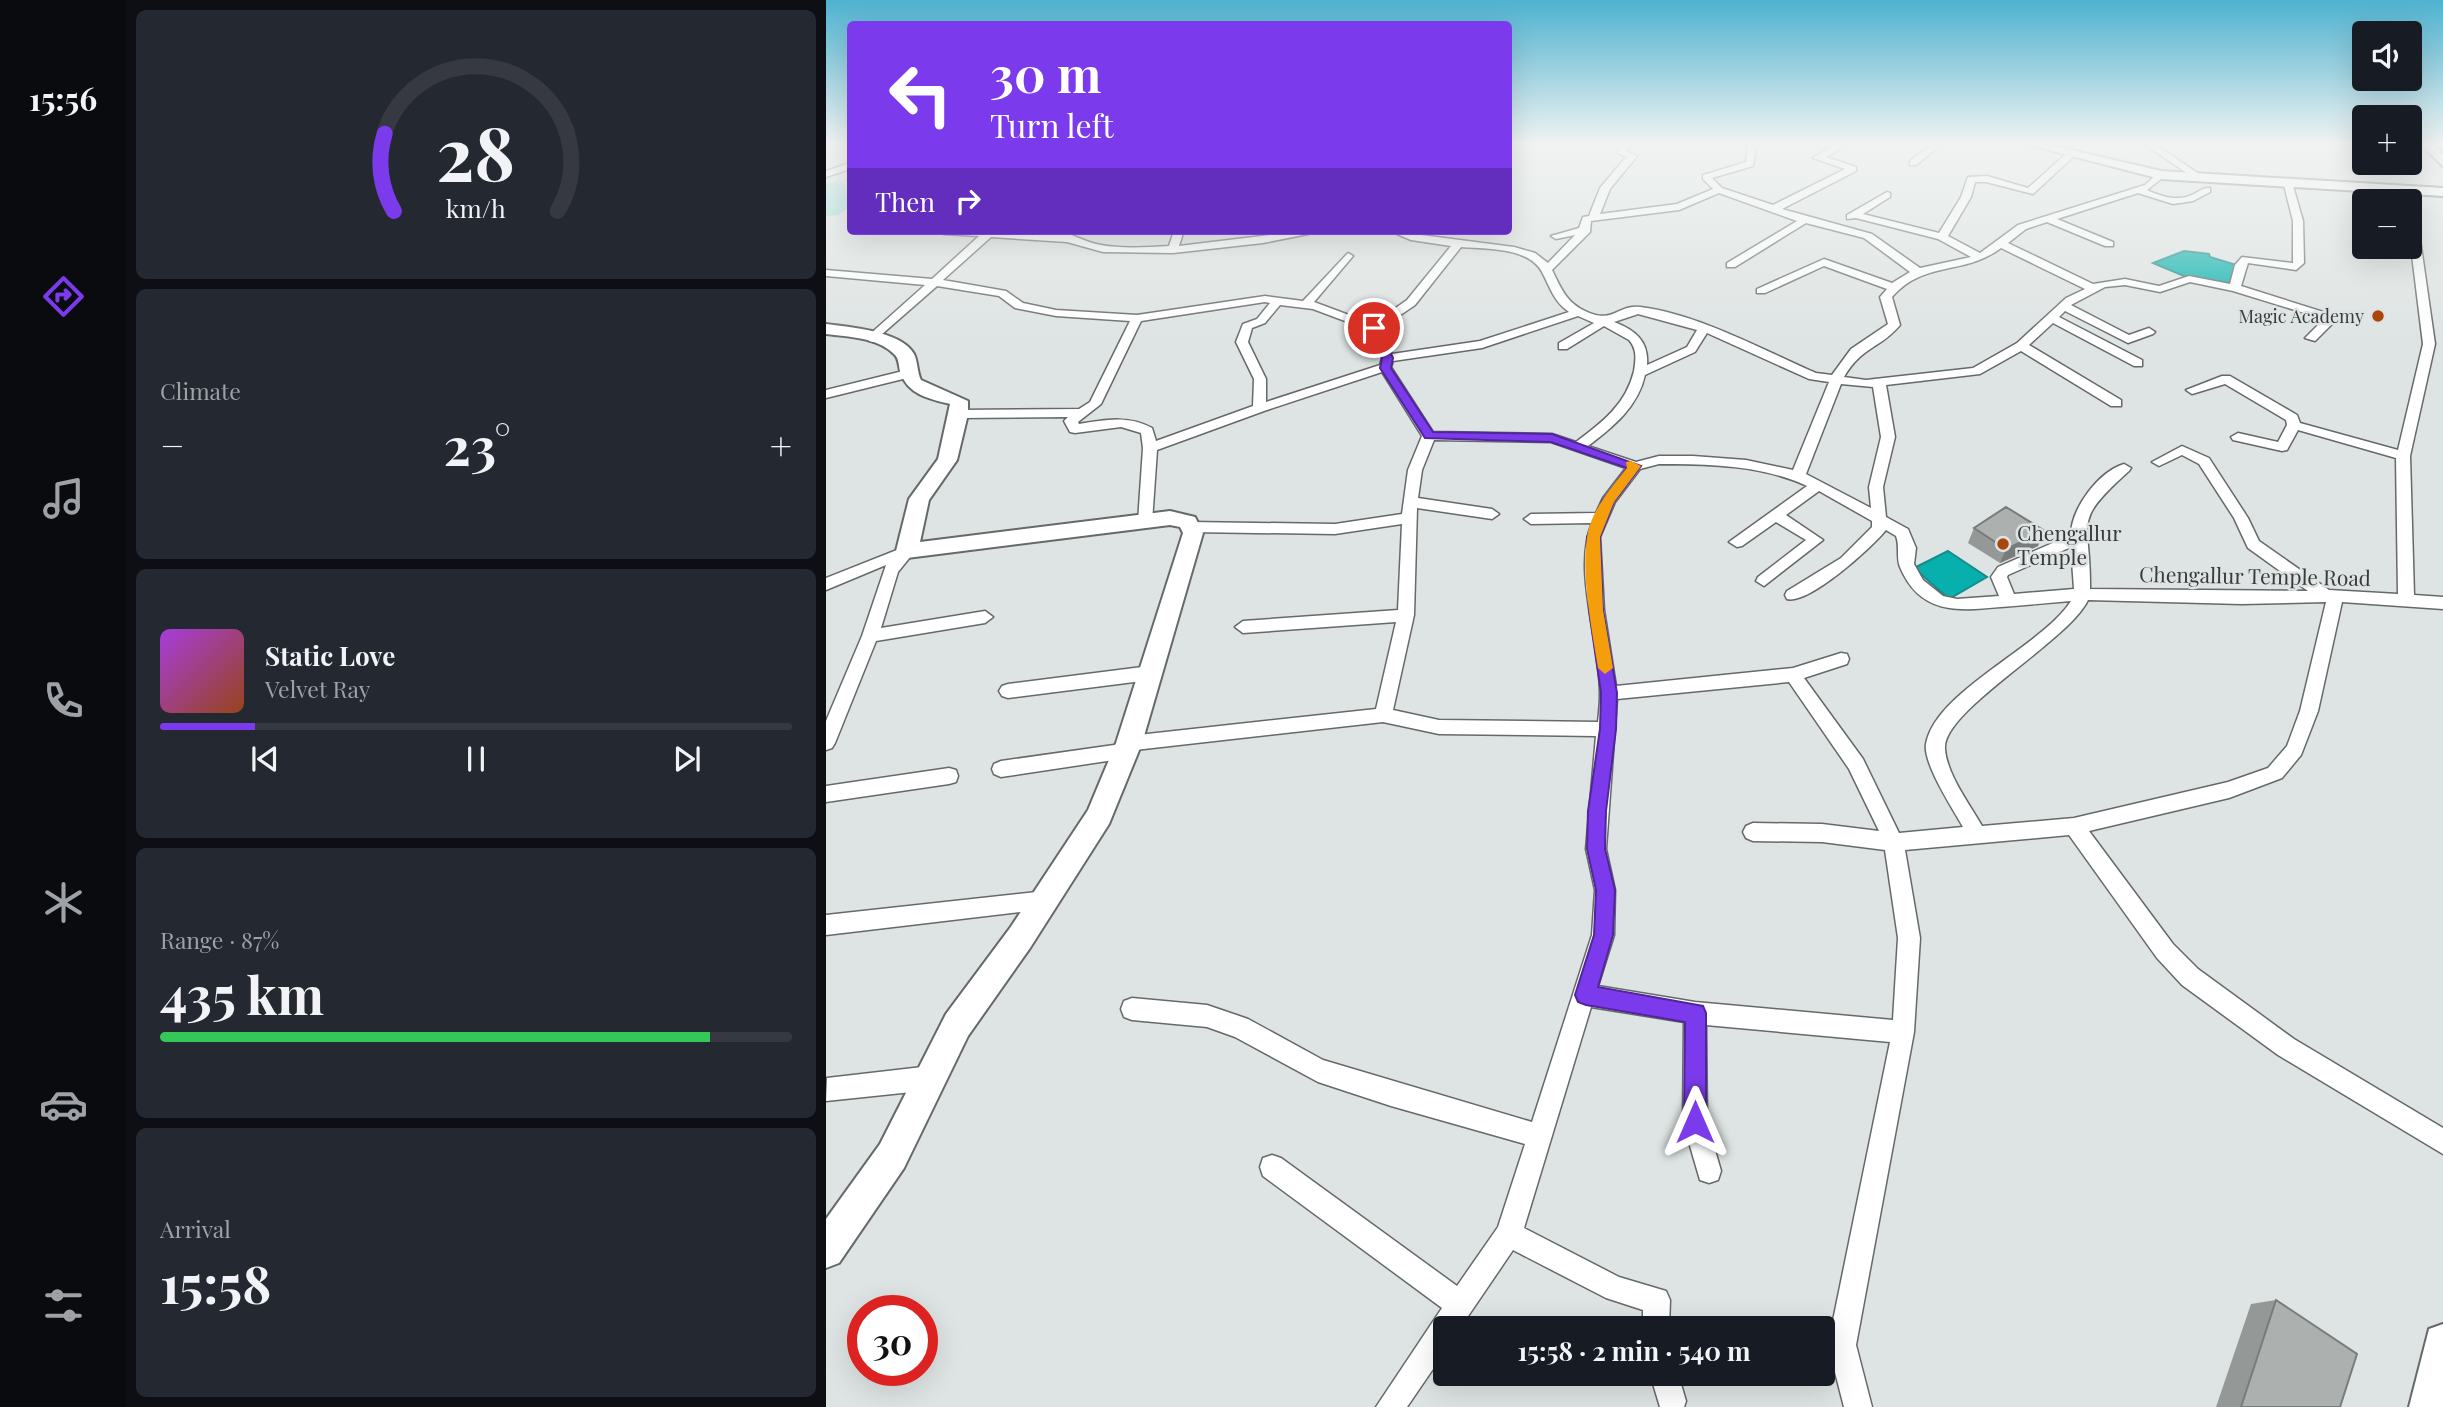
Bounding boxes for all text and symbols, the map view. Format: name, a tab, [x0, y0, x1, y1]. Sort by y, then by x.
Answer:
map controls	[2352, 21, 2422, 259]
button: sound	[2352, 21, 2422, 91]
text: 30 m	[990, 40, 1101, 105]
icon: left	[875, 49, 966, 140]
text: 15:56	[29, 76, 97, 119]
text: 28	[437, 102, 515, 199]
text: Turn left	[990, 103, 1114, 146]
button: +	[2352, 105, 2422, 175]
icon: right	[949, 182, 987, 220]
text: Then	[875, 184, 935, 219]
button: −	[2352, 189, 2422, 259]
text: km/h	[446, 191, 506, 224]
icon: directions	[39, 272, 88, 321]
pin	[1344, 298, 1404, 358]
place label: Magic Academy	[2239, 304, 2364, 328]
marker: Magic Academy	[2370, 308, 2386, 324]
icon: arrive	[1355, 309, 1393, 347]
text: Climate	[160, 375, 241, 406]
text: 23°	[444, 410, 511, 479]
text: −	[160, 419, 185, 470]
text: +	[770, 419, 792, 470]
icon: music	[39, 474, 88, 523]
place label: Chengallur Temple	[2017, 518, 2122, 570]
marker: Chengallur Temple	[1995, 536, 2011, 552]
street label: Chengallur Temple Road	[2139, 559, 2371, 591]
text: Static Love	[265, 638, 395, 673]
text: Velvet Ray	[265, 673, 370, 704]
icon: phone	[39, 676, 88, 725]
icon: previous	[246, 740, 284, 778]
icon: pause	[457, 740, 495, 778]
icon: next	[668, 740, 706, 778]
icon: climate	[39, 878, 88, 927]
text: Range · 87%	[160, 924, 279, 955]
text: 435 km	[160, 959, 324, 1028]
icon: car	[39, 1080, 88, 1129]
position arrow	[1658, 1085, 1732, 1159]
text: Arrival	[160, 1213, 231, 1244]
text: 15:58	[160, 1248, 271, 1317]
icon: filters	[39, 1281, 88, 1330]
speed limit sign: 30	[847, 1295, 938, 1386]
text: 15:58 · 2 min · 540 m	[1517, 1333, 1751, 1368]

